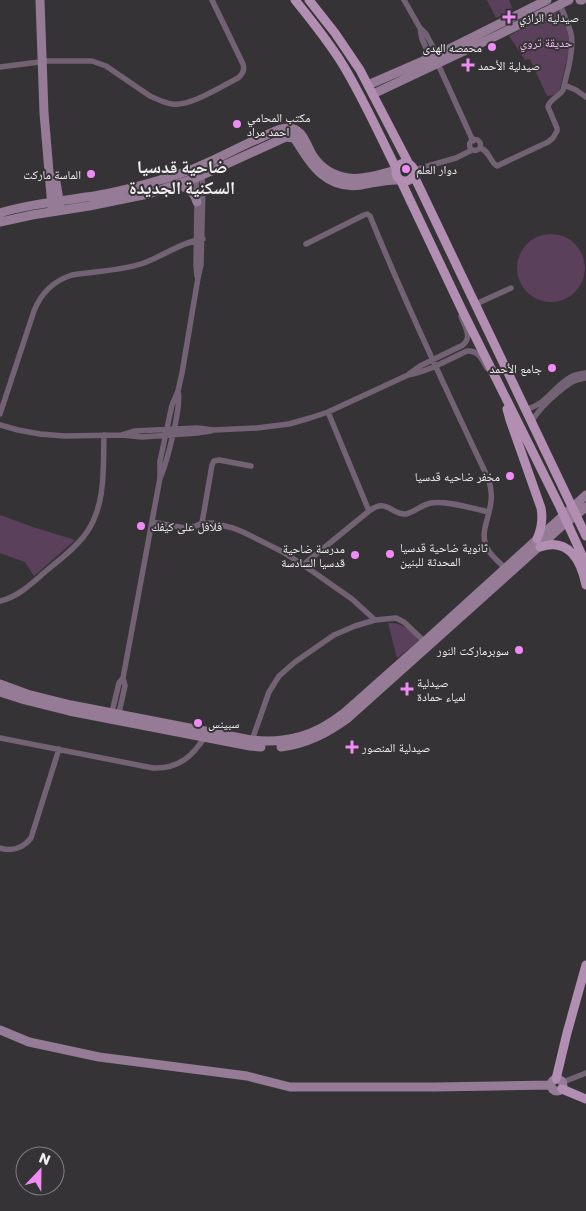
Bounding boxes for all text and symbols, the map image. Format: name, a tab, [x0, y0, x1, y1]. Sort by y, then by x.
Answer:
place label: صيدلية الرازي	[519, 9, 579, 28]
marker: صيدلية الرازي	[503, 11, 515, 23]
park label: حديقة تروي	[520, 34, 573, 53]
place label: محمصه الهدى	[423, 39, 482, 56]
marker: محمصه الهدى	[486, 41, 498, 53]
place label: صيدلية الأحمد	[478, 57, 540, 74]
marker: صيدلية الأحمد	[462, 59, 474, 71]
place label: مكتب المحامي احمد مراد	[247, 109, 310, 140]
marker: مكتب المحامي احمد مراد	[231, 118, 243, 130]
district label: ضاحية قدسيا السكنية الجديدة	[129, 154, 235, 200]
place label: دوار العلم	[416, 161, 457, 178]
marker: دوار العلم	[400, 163, 412, 175]
place label: الماسة ماركت	[23, 166, 81, 183]
marker: الماسة ماركت	[85, 168, 97, 180]
place label: جامع الأحمد	[490, 360, 542, 377]
marker: جامع الأحمد	[546, 362, 558, 374]
place label: مخفر ضاحيه قدسيا	[415, 468, 500, 485]
marker: مخفر ضاحيه قدسيا	[504, 470, 516, 482]
place label: فلافل على كيفك	[151, 518, 222, 535]
marker: فلافل على كيفك	[135, 520, 147, 532]
place label: ثانوية ضاحية قدسيا المحدثة للبنين	[400, 539, 489, 570]
place label: مدرسة ضاحية قدسيا السادسة	[281, 540, 345, 571]
marker: ثانوية ضاحية قدسيا المحدثة للبنين	[384, 548, 396, 560]
marker: مدرسة ضاحية قدسيا السادسة	[349, 549, 361, 561]
place label: سوبرماركت النور	[436, 642, 509, 659]
marker: سوبرماركت النور	[513, 644, 525, 656]
place label: صيدلية لمياء حمادة	[417, 674, 466, 705]
marker: صيدلية لمياء حمادة	[401, 683, 413, 695]
place label: سبينس	[208, 715, 240, 732]
marker: سبينس	[192, 717, 204, 729]
place label: صيدلية المنصور	[361, 739, 430, 756]
marker: صيدلية المنصور	[346, 741, 358, 753]
north arrow	[15, 1146, 65, 1196]
text: N	[36, 1148, 53, 1170]

